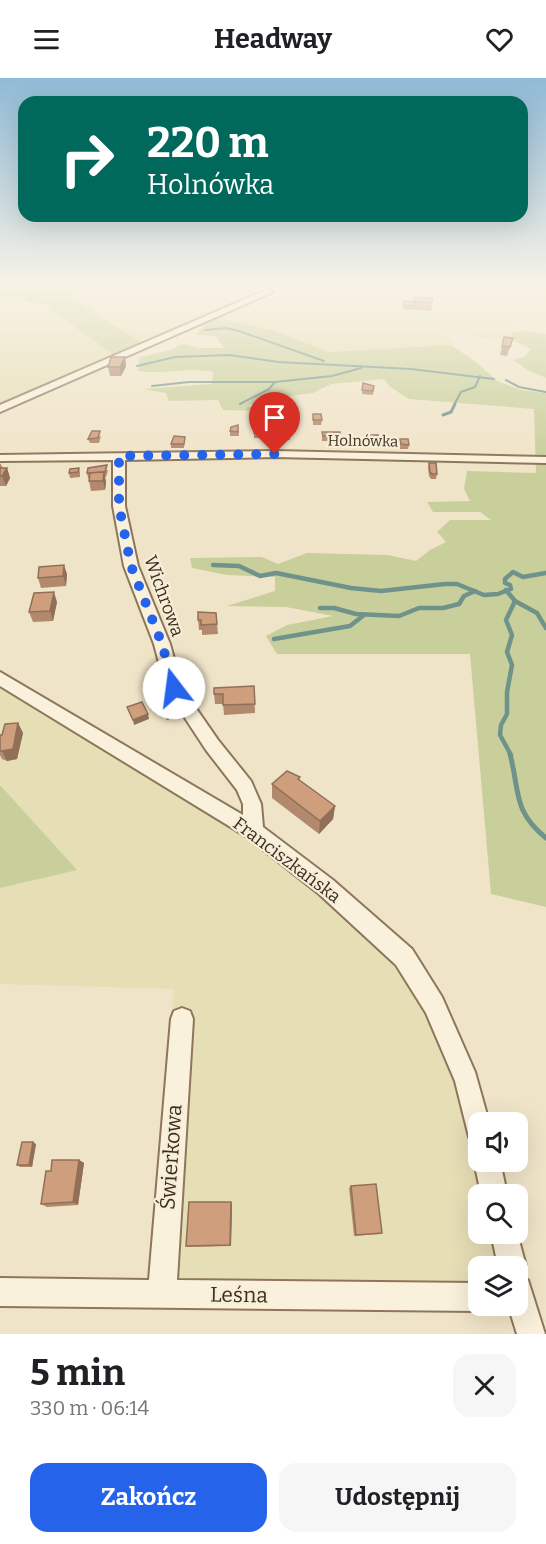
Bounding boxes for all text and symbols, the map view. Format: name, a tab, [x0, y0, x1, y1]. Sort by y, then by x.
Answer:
icon: menu	[30, 23, 63, 56]
text: Headway	[214, 23, 332, 55]
icon: heart	[483, 23, 516, 56]
text: 220 m	[147, 118, 269, 168]
icon: right	[48, 120, 126, 198]
text: Holnówka	[147, 169, 274, 201]
pin	[249, 392, 300, 454]
icon: arrive	[258, 401, 291, 434]
street label: Holnówka	[328, 431, 398, 451]
street label: Wichrowa	[139, 553, 189, 640]
position arrow	[142, 656, 206, 720]
street label: Franciszkańska	[229, 812, 345, 908]
street label: Świerkowa	[154, 1103, 188, 1211]
map controls	[468, 1112, 528, 1316]
button: sound	[468, 1112, 528, 1172]
button: search	[468, 1184, 528, 1244]
button: layers	[468, 1256, 528, 1316]
street label: Leśna	[210, 1281, 269, 1309]
text: 5 min	[30, 1351, 125, 1395]
button: close	[453, 1354, 516, 1417]
text: 330 m · 06:14	[30, 1396, 149, 1420]
button: Zakończ	[30, 1463, 267, 1532]
button: Udostępnij	[279, 1463, 516, 1532]

